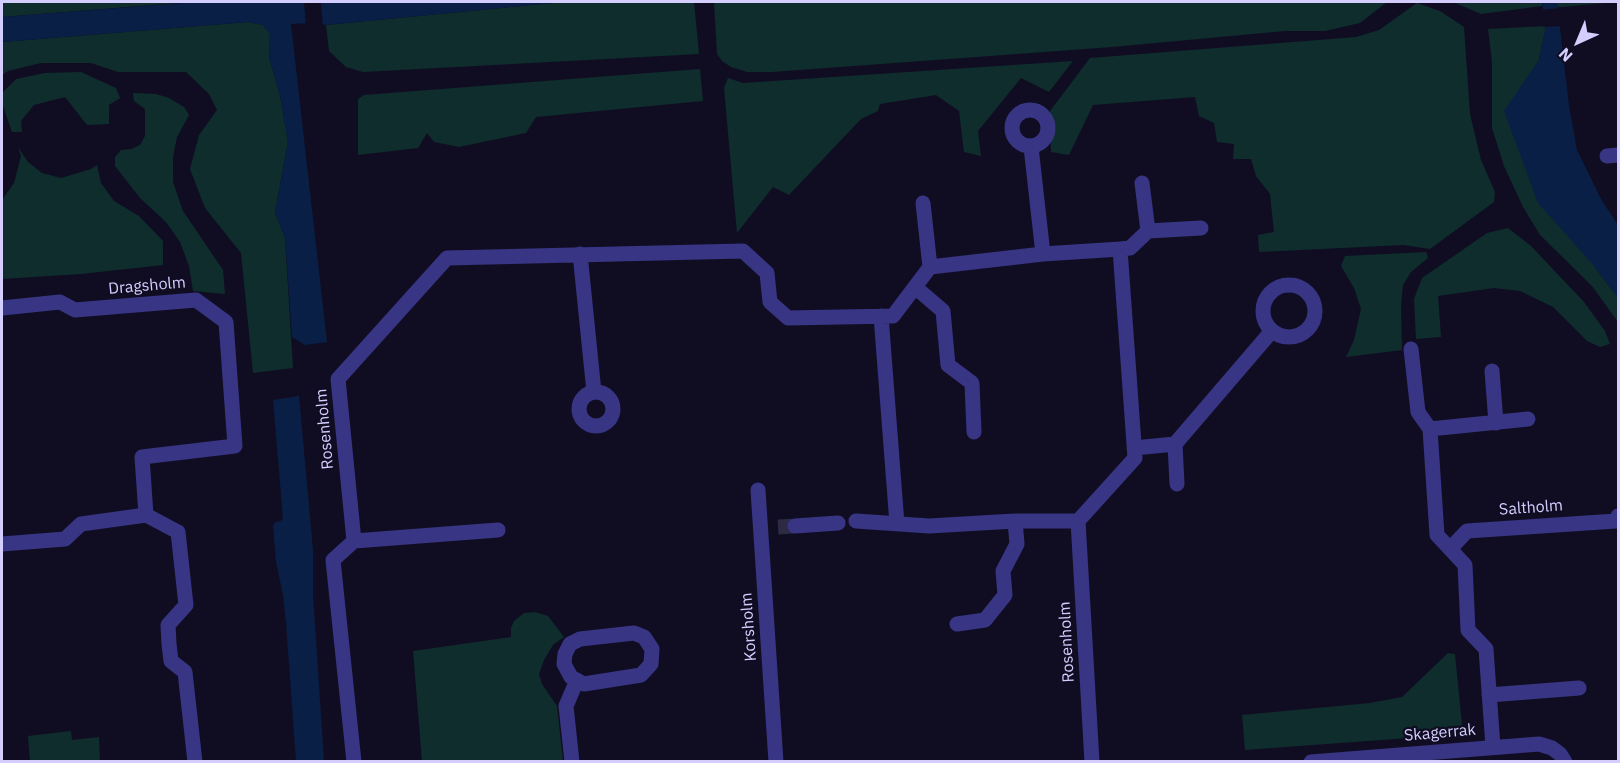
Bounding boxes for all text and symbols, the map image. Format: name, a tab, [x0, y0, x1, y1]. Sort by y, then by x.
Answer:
north arrow	[1548, 12, 1608, 72]
text: N	[1554, 44, 1577, 66]
street label: Dragsholm	[107, 273, 187, 299]
street label: Rosenholm	[312, 388, 338, 470]
street label: Saltholm	[1498, 496, 1564, 520]
street label: Korsholm	[737, 592, 761, 662]
street label: Rosenholm	[1055, 601, 1079, 683]
street label: Skagerrak	[1403, 720, 1477, 746]

